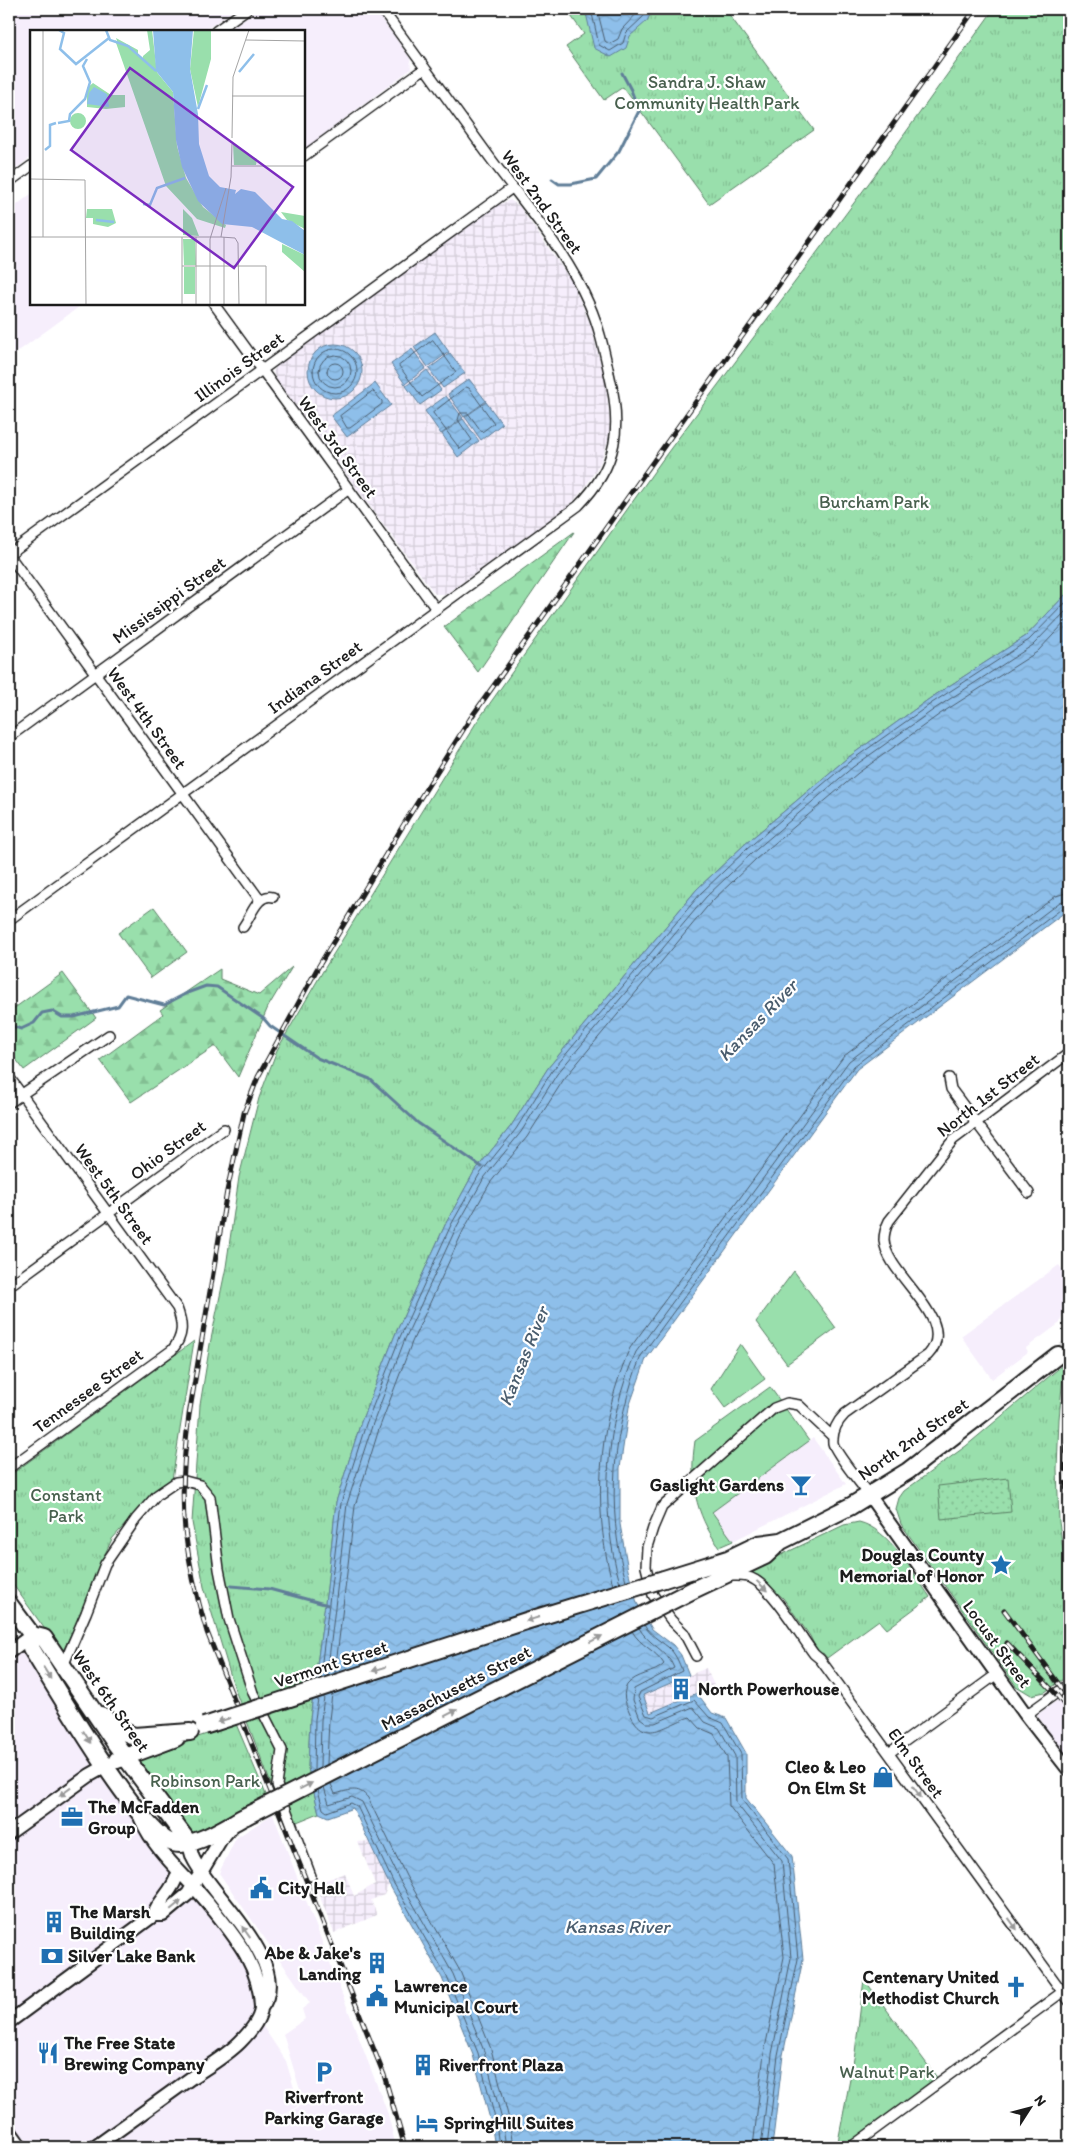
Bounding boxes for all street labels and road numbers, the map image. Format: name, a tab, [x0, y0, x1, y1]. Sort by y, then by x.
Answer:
street label: West 2nd Street	[497, 145, 587, 259]
street label: Illinois Street	[190, 327, 288, 407]
street label: West 3rd Street	[294, 392, 383, 503]
street label: Mississippi Street	[108, 551, 230, 649]
street label: Indiana Street	[264, 635, 367, 719]
street label: West 4th Street	[102, 662, 192, 774]
street label: North 1st Street	[932, 1048, 1044, 1142]
street label: Ohio Street	[126, 1115, 210, 1185]
street label: West 5th Street	[70, 1139, 158, 1249]
street label: Tennessee Street	[29, 1344, 147, 1438]
street label: North 2nd Street	[853, 1393, 973, 1485]
street label: Locust Street	[958, 1596, 1036, 1692]
street label: Vermont Street	[271, 1635, 391, 1693]
street label: Massachusetts Street	[377, 1640, 535, 1735]
street label: West 6th Street	[68, 1646, 155, 1757]
street label: Elm Street	[883, 1724, 949, 1803]

